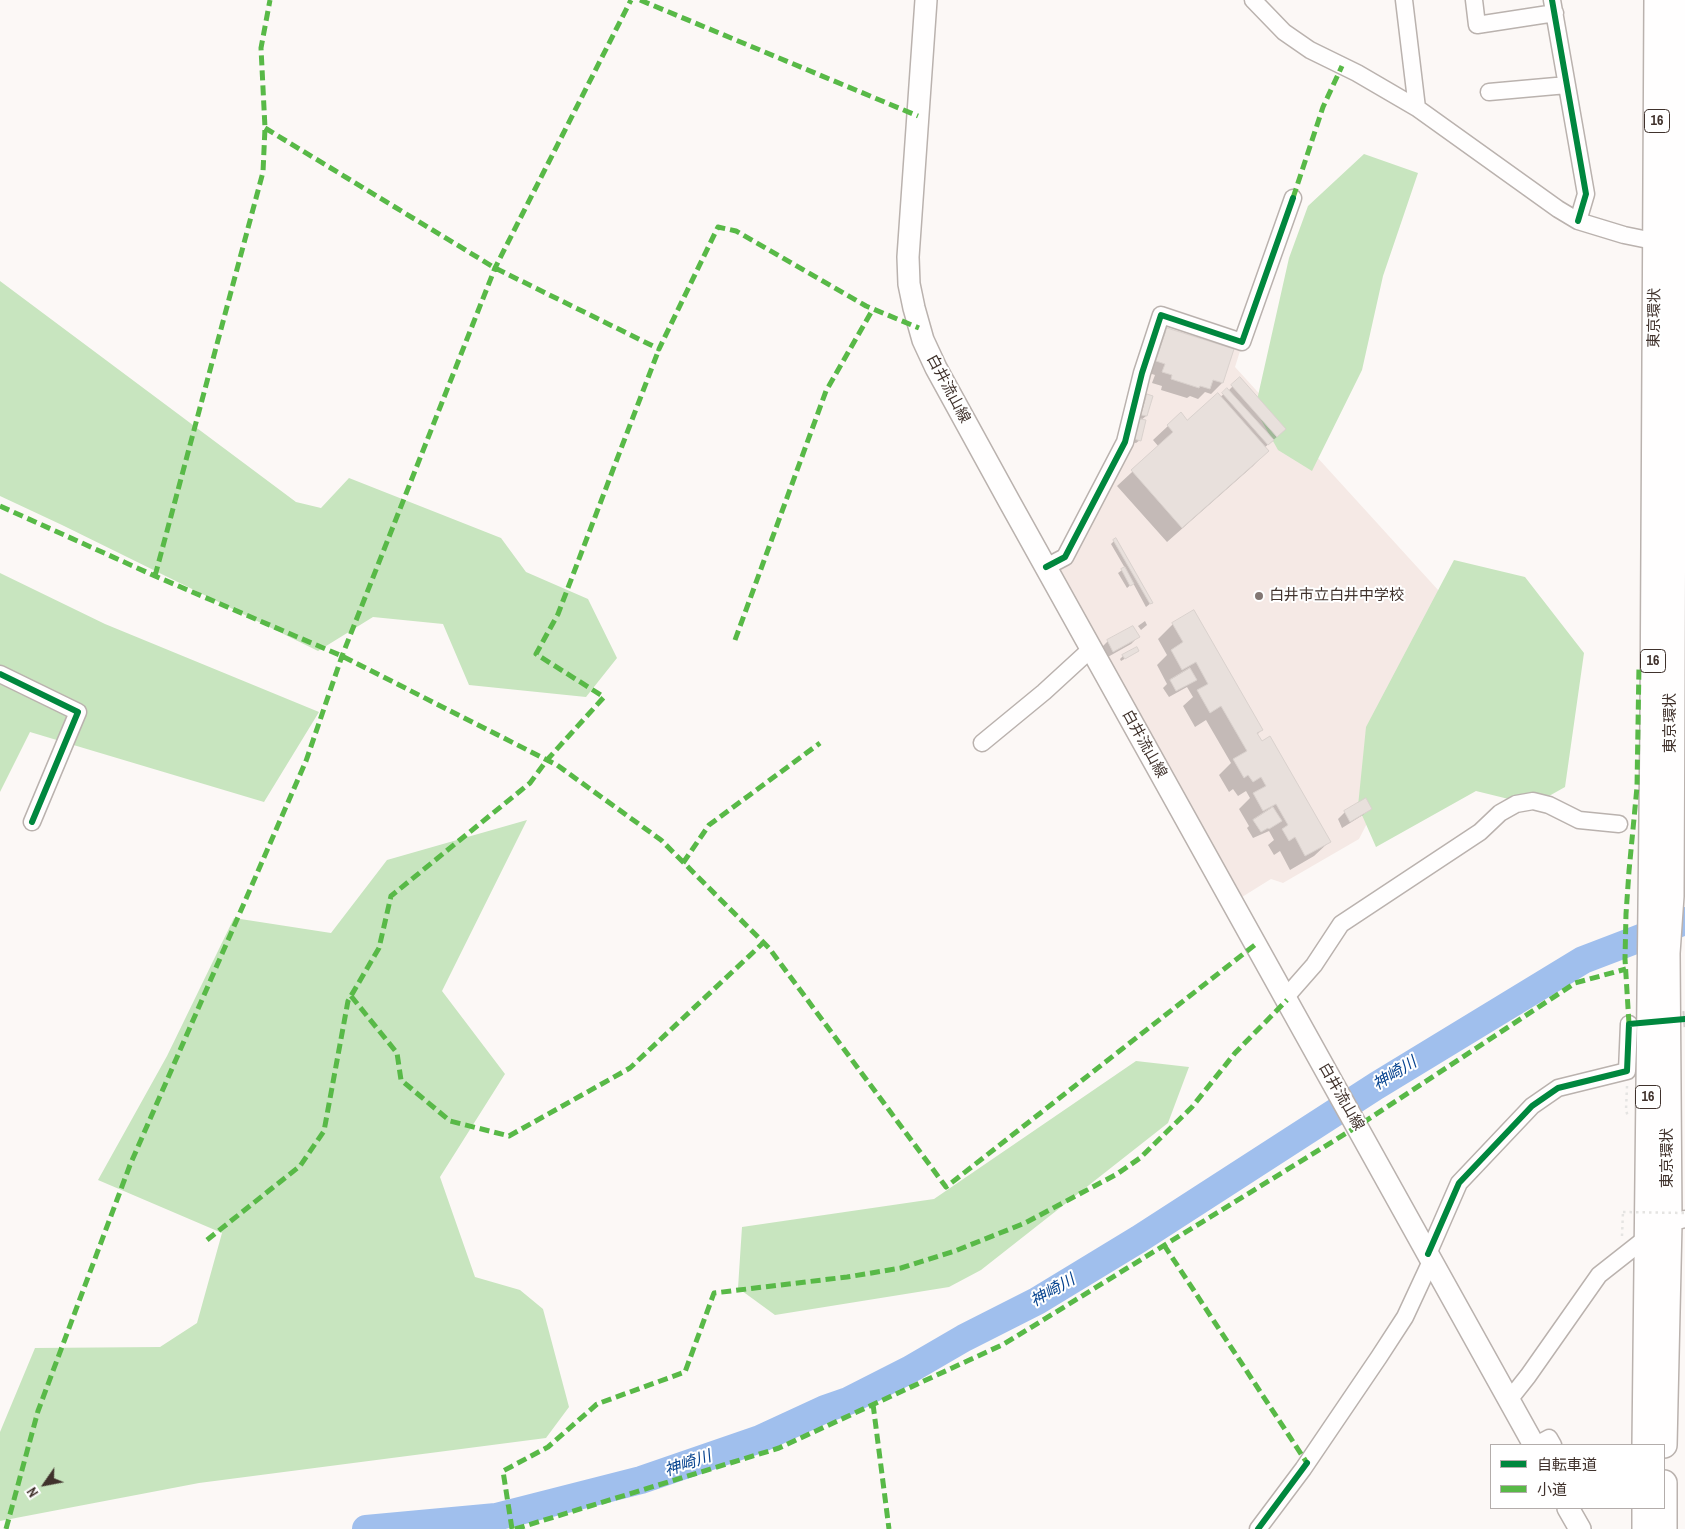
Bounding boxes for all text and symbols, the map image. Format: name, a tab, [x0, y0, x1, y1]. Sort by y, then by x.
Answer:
road number: 16	[1644, 110, 1670, 132]
street label: 東京環状	[1645, 288, 1665, 348]
street label: 白井流山線	[922, 352, 974, 426]
place label: 白井市立白井中学校	[1269, 587, 1404, 605]
marker: 白井市立白井中学校	[1253, 590, 1265, 602]
road number: 16	[1640, 649, 1666, 672]
street label: 東京環状	[1662, 693, 1680, 753]
street label: 白井流山線	[1118, 707, 1170, 781]
water label: 神崎川	[1370, 1053, 1420, 1095]
street label: 白井流山線	[1314, 1060, 1368, 1134]
road number: 16	[1636, 1086, 1660, 1108]
street label: 東京環状	[1659, 1128, 1677, 1188]
water label: 神崎川	[1027, 1271, 1079, 1311]
legend	[1490, 1444, 1665, 1509]
water label: 神崎川	[662, 1447, 714, 1481]
text: 自転車道	[1537, 1454, 1597, 1475]
north arrow	[20, 1459, 70, 1509]
text: 小道	[1537, 1479, 1567, 1500]
text: N	[23, 1484, 42, 1501]

